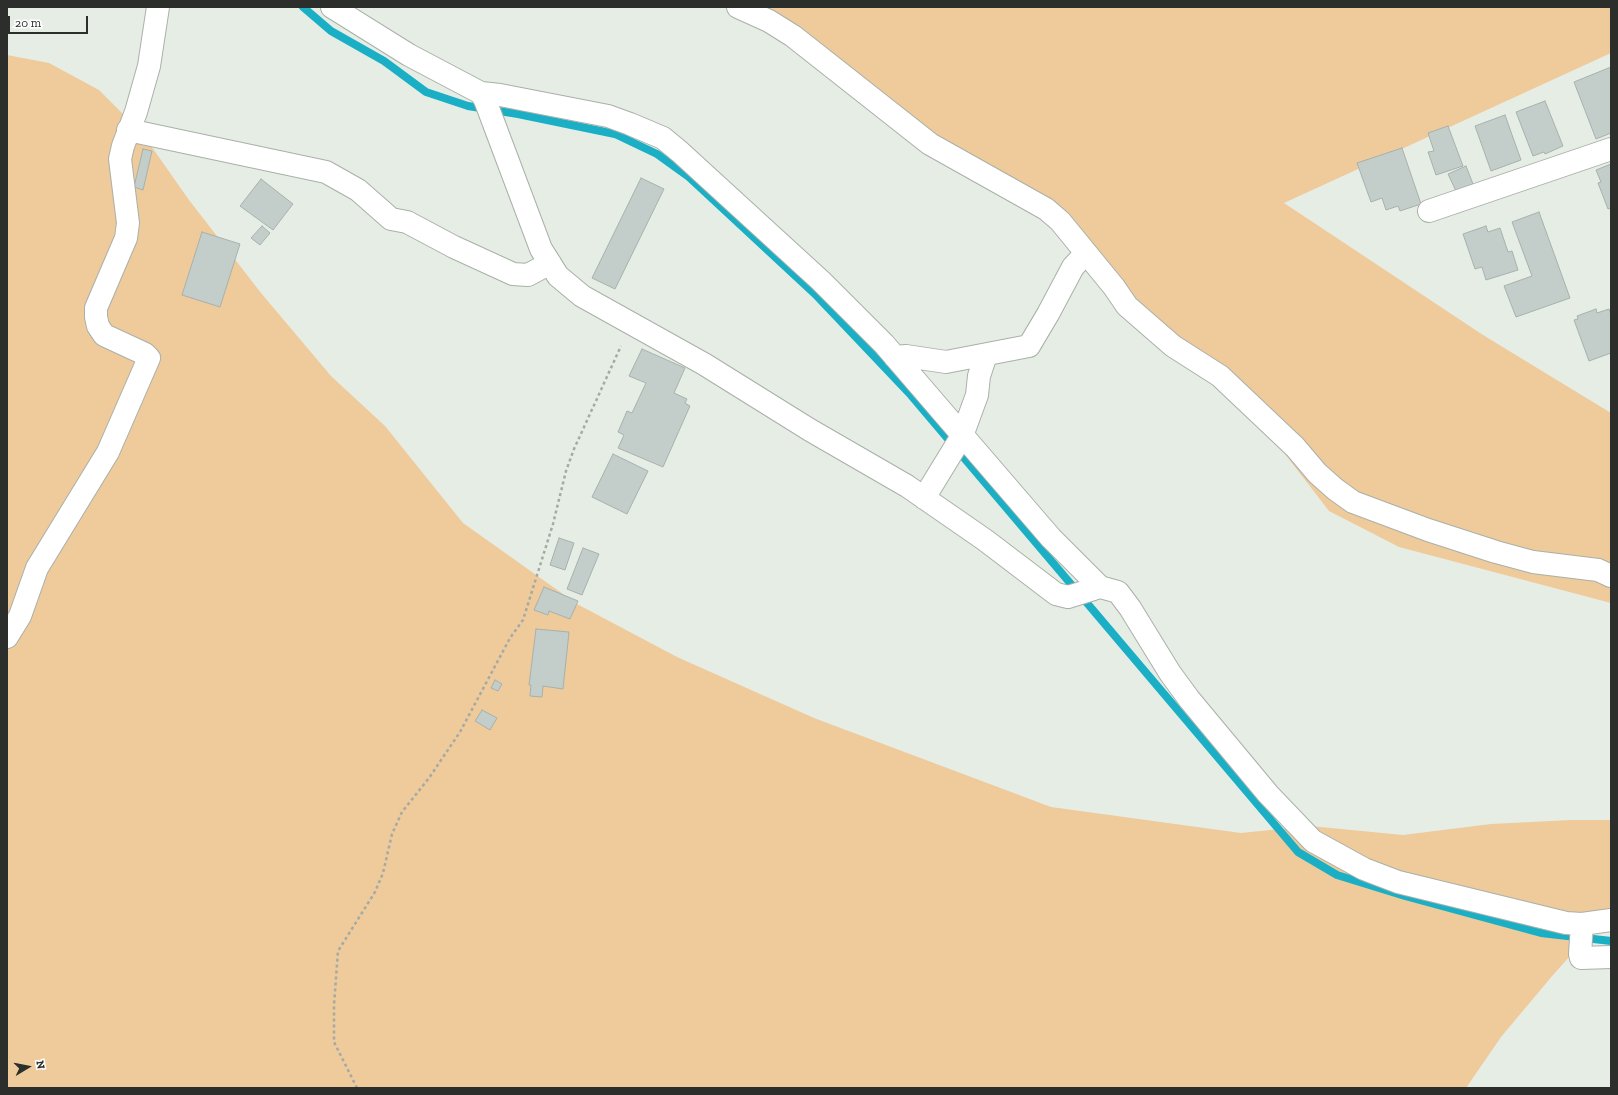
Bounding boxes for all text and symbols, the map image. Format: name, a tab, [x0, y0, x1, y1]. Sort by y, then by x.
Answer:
scale bar	[10, 8, 90, 34]
text: 20 m	[15, 16, 41, 30]
north arrow	[8, 1047, 48, 1087]
text: N	[33, 1060, 47, 1070]

